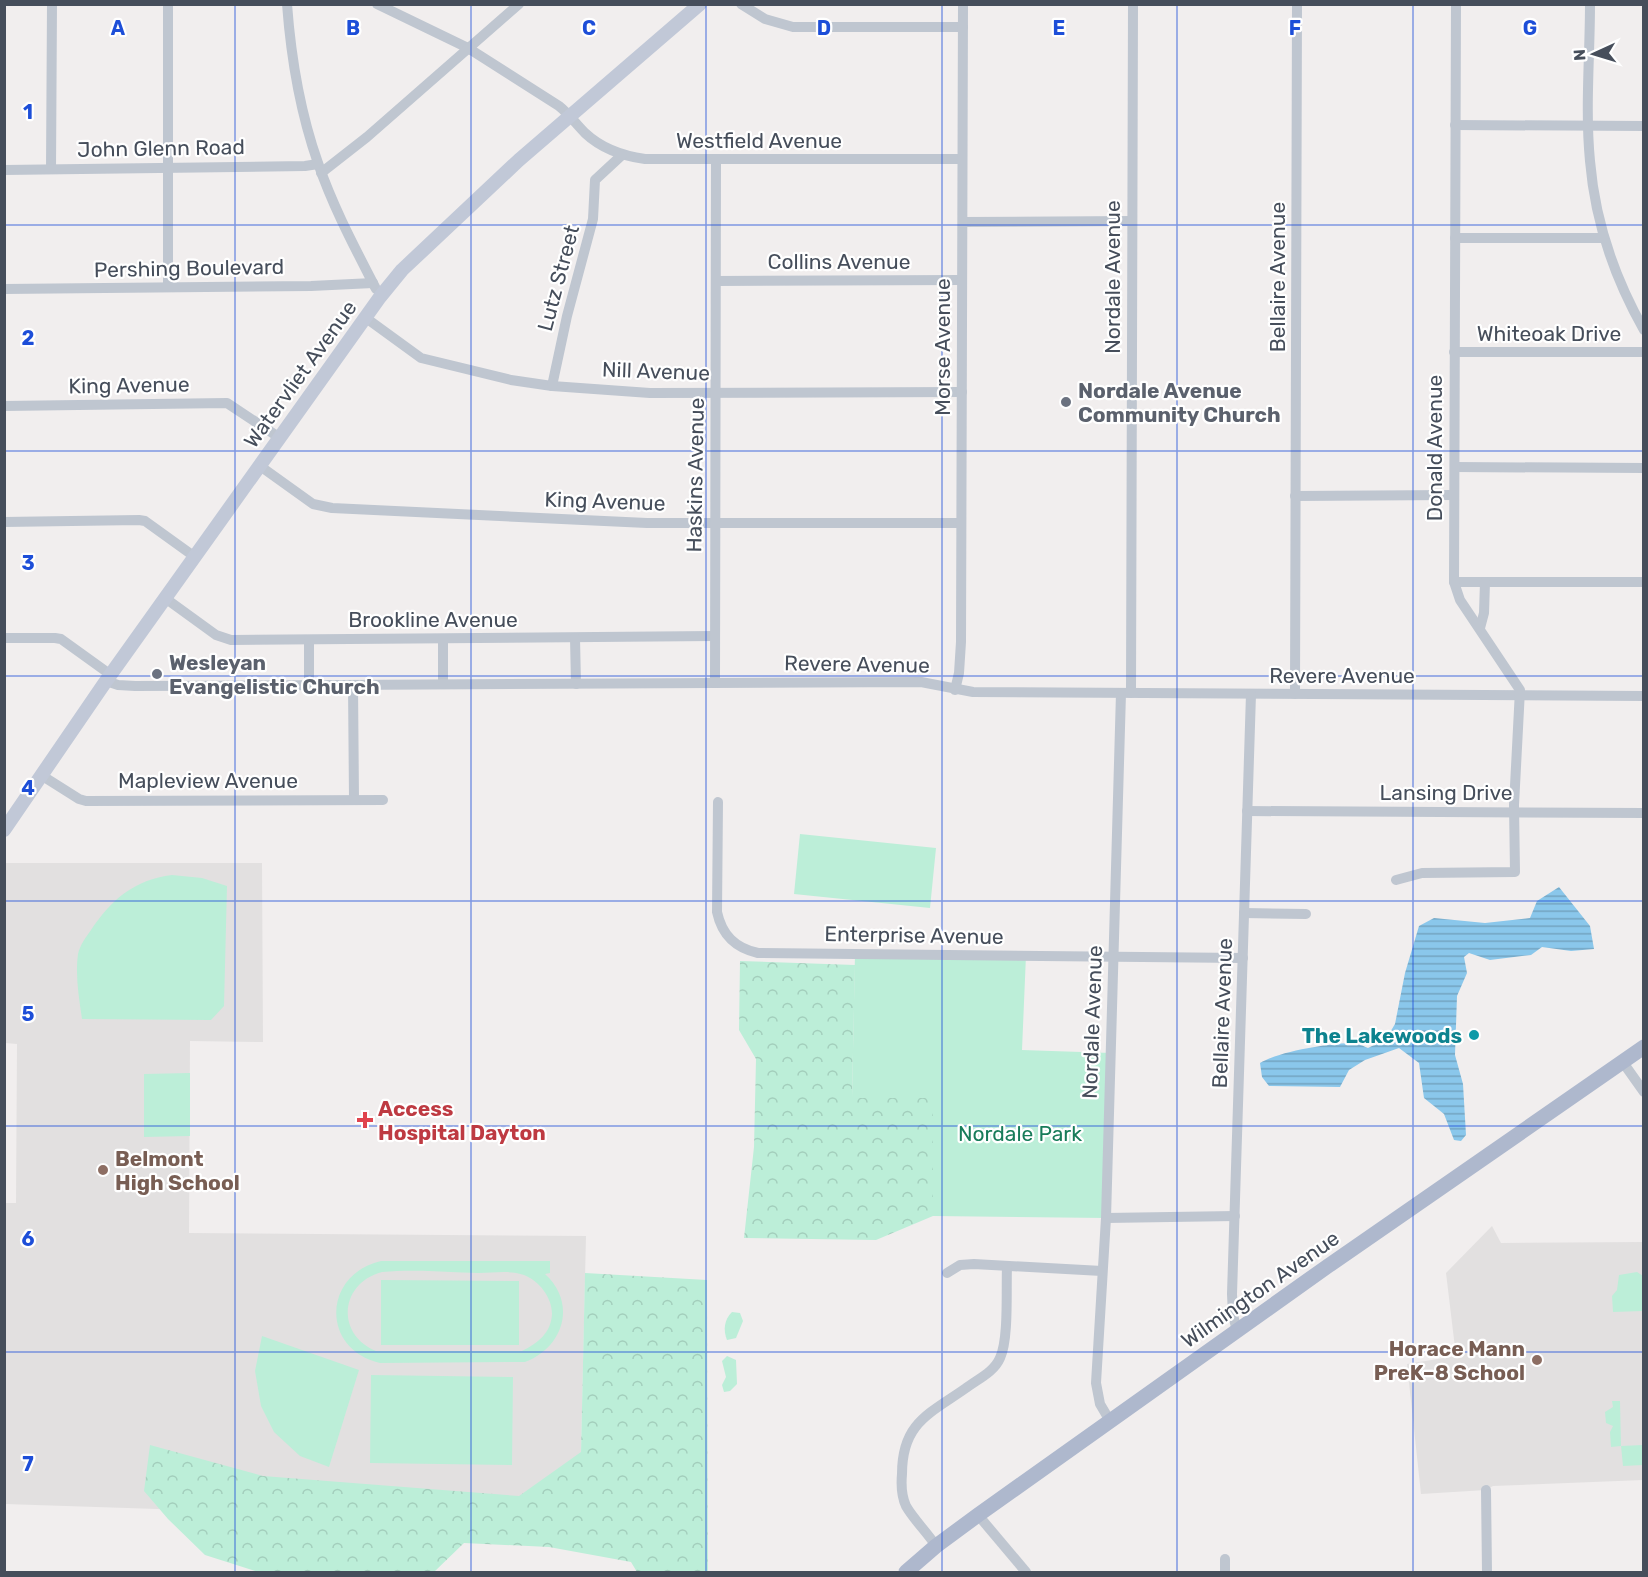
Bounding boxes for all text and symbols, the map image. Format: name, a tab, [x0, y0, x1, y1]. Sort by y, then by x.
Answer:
text: A	[111, 16, 126, 40]
text: B	[346, 16, 360, 40]
text: C	[582, 16, 596, 40]
text: D	[817, 16, 831, 40]
text: E	[1053, 16, 1065, 40]
text: F	[1289, 16, 1301, 40]
text: G	[1523, 16, 1537, 40]
north arrow	[1564, 24, 1624, 84]
text: N	[1570, 49, 1589, 61]
text: 1	[23, 100, 33, 124]
street label: Westfield Avenue	[676, 128, 842, 153]
street label: John Glenn Road	[77, 134, 245, 162]
street label: Nordale Avenue	[1100, 200, 1125, 354]
street label: Bellaire Avenue	[1265, 202, 1290, 352]
street label: Lutz Street	[532, 222, 584, 334]
street label: Collins Avenue	[768, 249, 910, 274]
street label: Pershing Boulevard	[94, 254, 284, 282]
street label: Morse Avenue	[930, 278, 955, 416]
street label: Watervliet Avenue	[238, 296, 362, 452]
street label: Whiteoak Drive	[1477, 321, 1621, 346]
text: 2	[22, 326, 35, 350]
street label: Nill Avenue	[602, 357, 710, 385]
street label: King Avenue	[68, 371, 190, 399]
street label: Donald Avenue	[1422, 375, 1447, 521]
place label: Nordale Avenue Community Church	[1078, 378, 1281, 427]
marker: Nordale Avenue Community Church	[1059, 395, 1073, 409]
street label: Haskins Avenue	[681, 397, 709, 553]
street label: King Avenue	[544, 486, 666, 516]
text: 3	[21, 551, 35, 575]
street label: Brookline Avenue	[348, 607, 518, 632]
place label: Wesleyan Evangelistic Church	[169, 650, 380, 699]
street label: Revere Avenue	[784, 650, 930, 678]
street label: Revere Avenue	[1269, 663, 1415, 688]
marker: Wesleyan Evangelistic Church	[150, 667, 164, 681]
street label: Mapleview Avenue	[118, 768, 298, 793]
text: 4	[21, 776, 35, 800]
street label: Lansing Drive	[1380, 780, 1512, 805]
street label: Enterprise Avenue	[824, 921, 1004, 949]
street label: Bellaire Avenue	[1207, 937, 1237, 1089]
street label: Nordale Avenue	[1077, 945, 1107, 1099]
text: 5	[22, 1002, 35, 1026]
place label: The Lakewoods	[1302, 1023, 1462, 1048]
marker: The Lakewoods	[1467, 1028, 1481, 1042]
place label: Access Hospital Dayton	[378, 1096, 546, 1145]
marker: Access Hospital Dayton	[356, 1111, 374, 1129]
park label: Nordale Park	[958, 1121, 1082, 1146]
place label: Belmont High School	[115, 1146, 240, 1195]
marker: Belmont High School	[96, 1163, 110, 1177]
street label: Wilmington Avenue	[1176, 1225, 1344, 1353]
text: 6	[21, 1227, 35, 1251]
place label: Horace Mann PreK–8 School	[1374, 1336, 1525, 1385]
marker: Horace Mann PreK–8 School	[1530, 1353, 1544, 1367]
text: 7	[22, 1452, 34, 1476]

